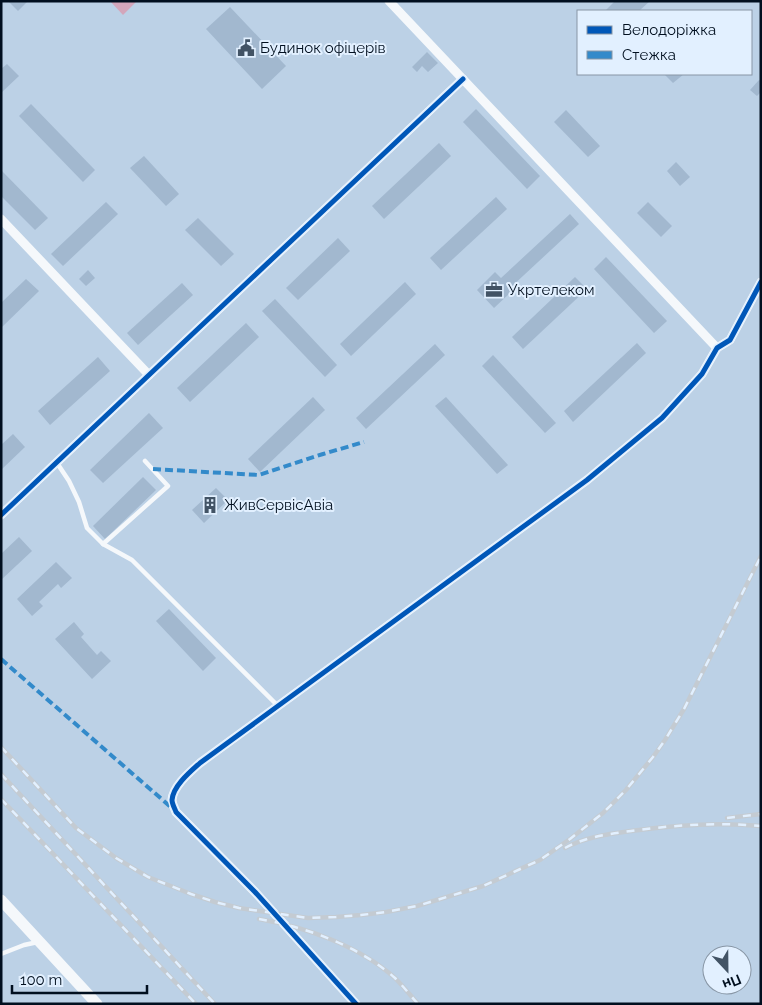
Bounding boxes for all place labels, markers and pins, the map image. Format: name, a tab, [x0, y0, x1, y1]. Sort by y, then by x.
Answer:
public building icon: Будинок офіцерів	[236, 38, 256, 58]
place label: Будинок офіцерів	[260, 39, 386, 57]
office icon: Укртелеком	[484, 280, 504, 300]
place label: Укртелеком	[508, 281, 594, 299]
building icon: ЖивСервісАвіа	[200, 495, 220, 515]
place label: ЖивСервісАвіа	[224, 496, 333, 514]

